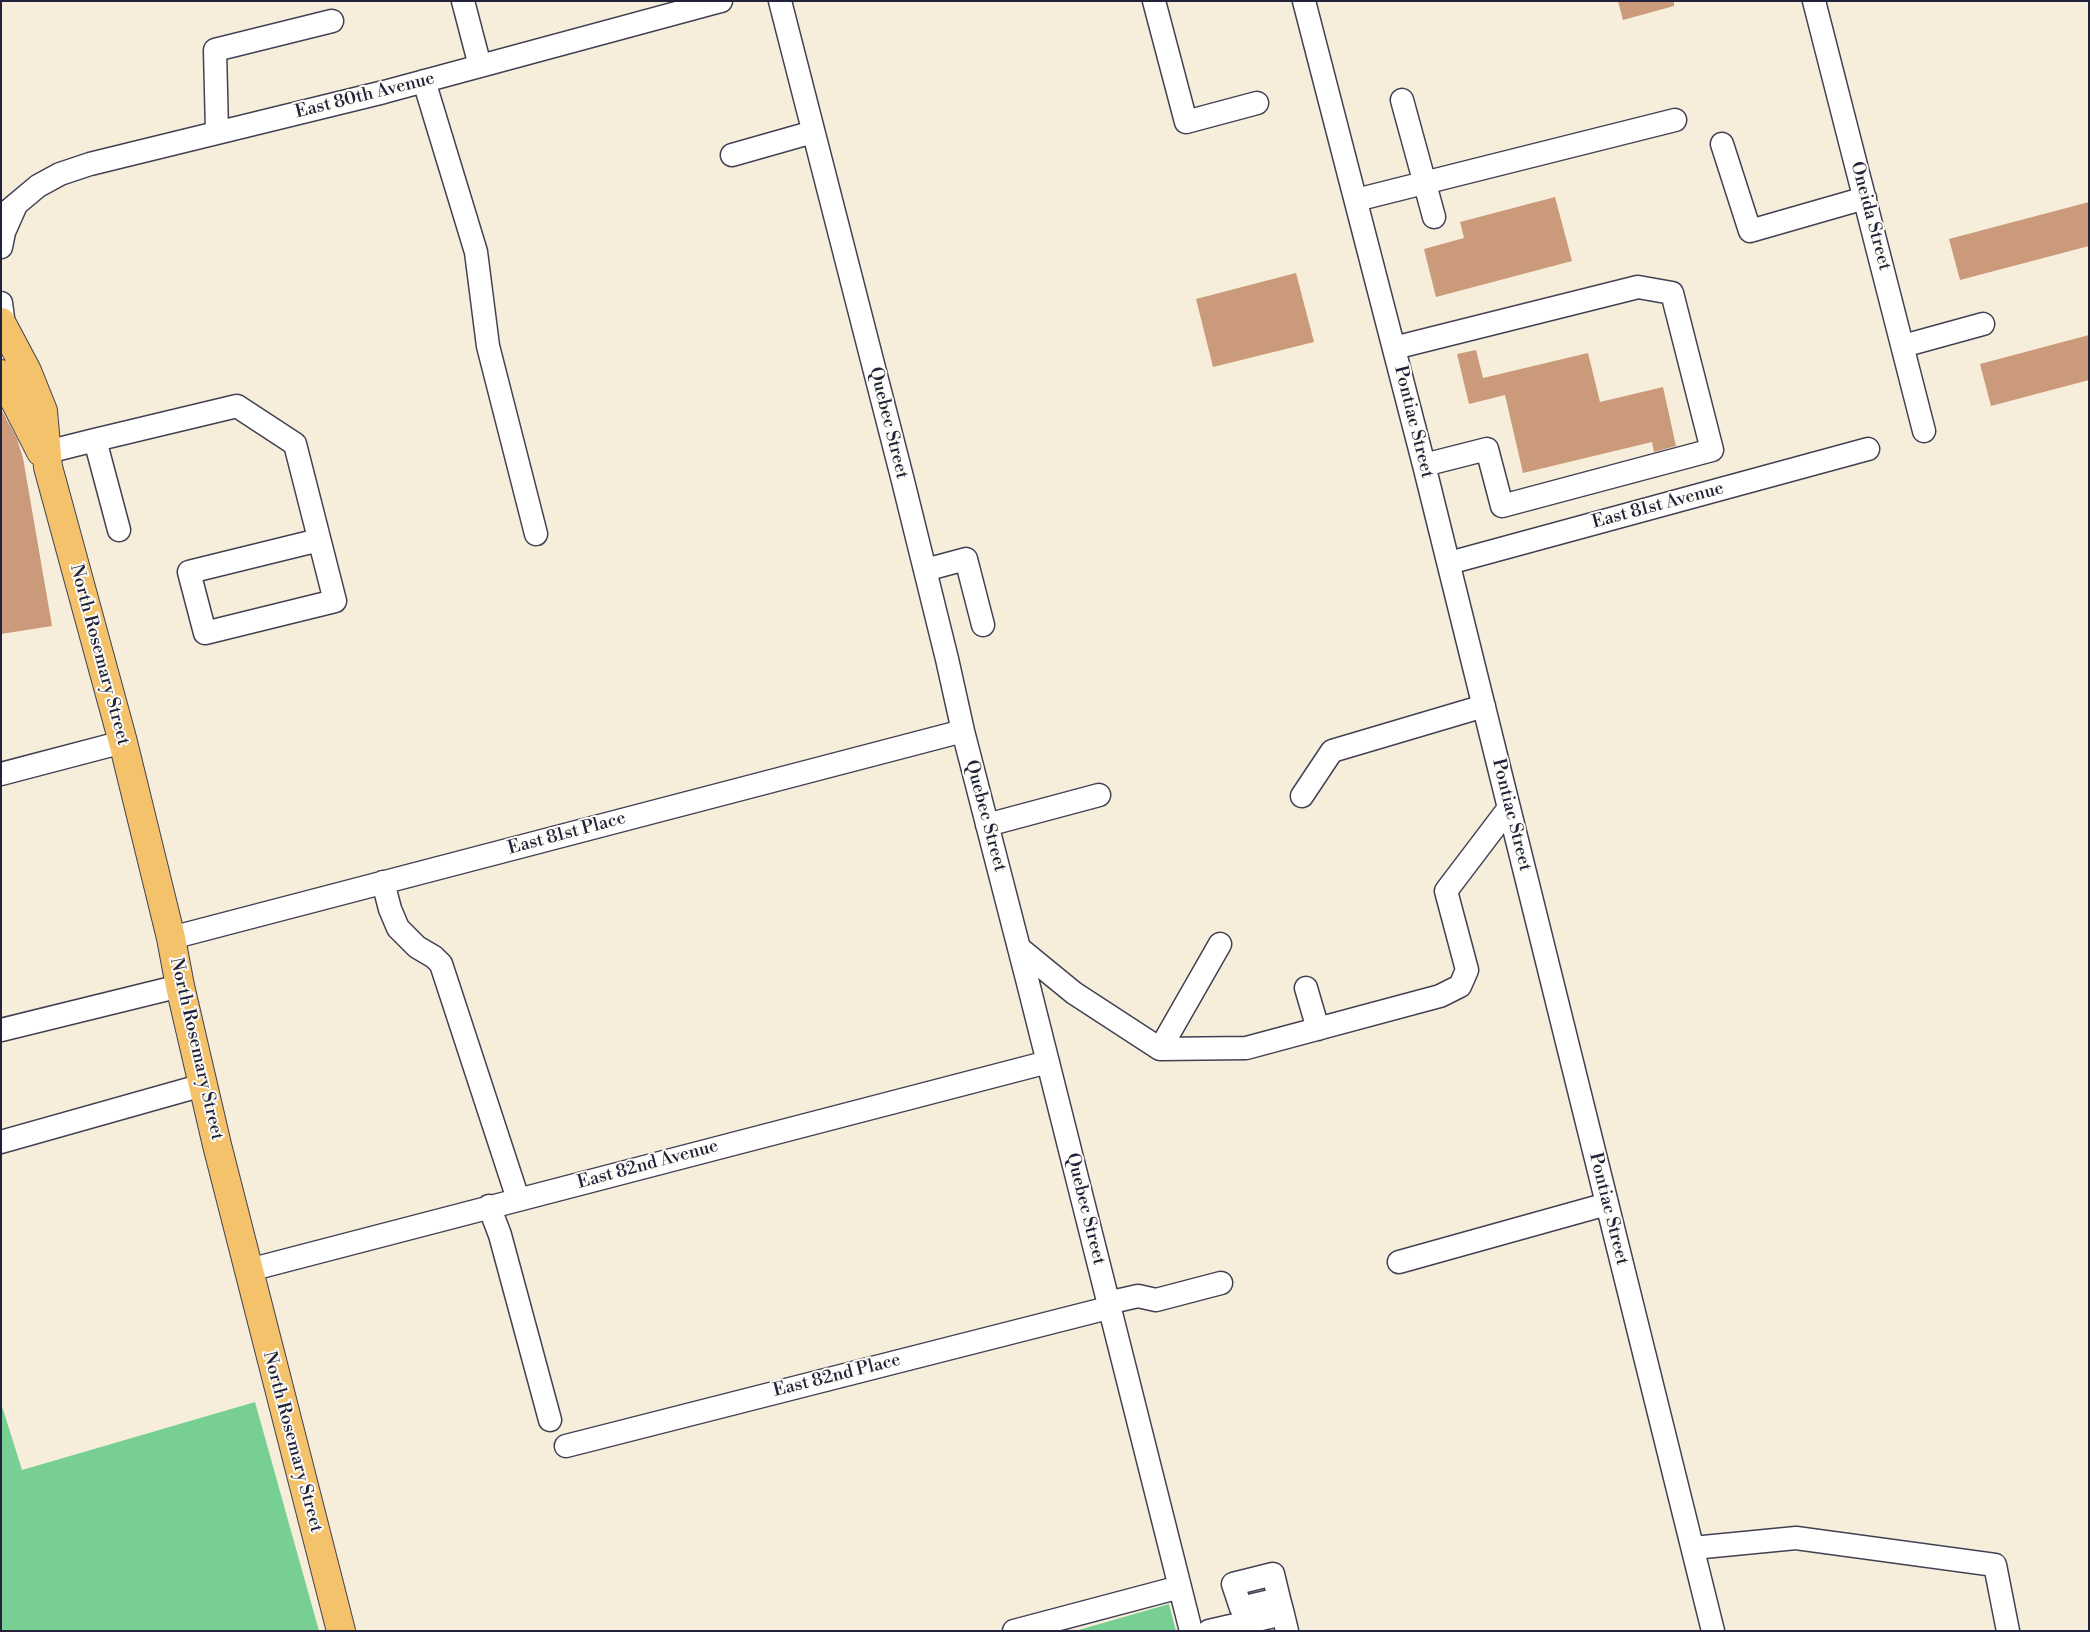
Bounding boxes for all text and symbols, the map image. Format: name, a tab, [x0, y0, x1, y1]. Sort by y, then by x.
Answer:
street label: East 80th Avenue	[293, 68, 437, 124]
street label: Oneida Street	[1845, 159, 1895, 273]
street label: Pontiac Street	[1389, 364, 1437, 480]
street label: Quebec Street	[864, 365, 912, 481]
street label: East 81st Avenue	[1590, 478, 1726, 534]
street label: North Rosemary Street	[64, 562, 134, 748]
street label: Pontiac Street	[1487, 757, 1535, 873]
street label: Quebec Street	[960, 758, 1010, 874]
street label: East 81st Place	[506, 808, 628, 860]
street label: North Rosemary Street	[164, 956, 228, 1142]
street label: East 82nd Avenue	[575, 1136, 721, 1194]
street label: Quebec Street	[1061, 1151, 1109, 1267]
street label: Pontiac Street	[1584, 1151, 1632, 1267]
street label: North Rosemary Street	[257, 1349, 327, 1535]
street label: East 82nd Place	[771, 1350, 903, 1402]

